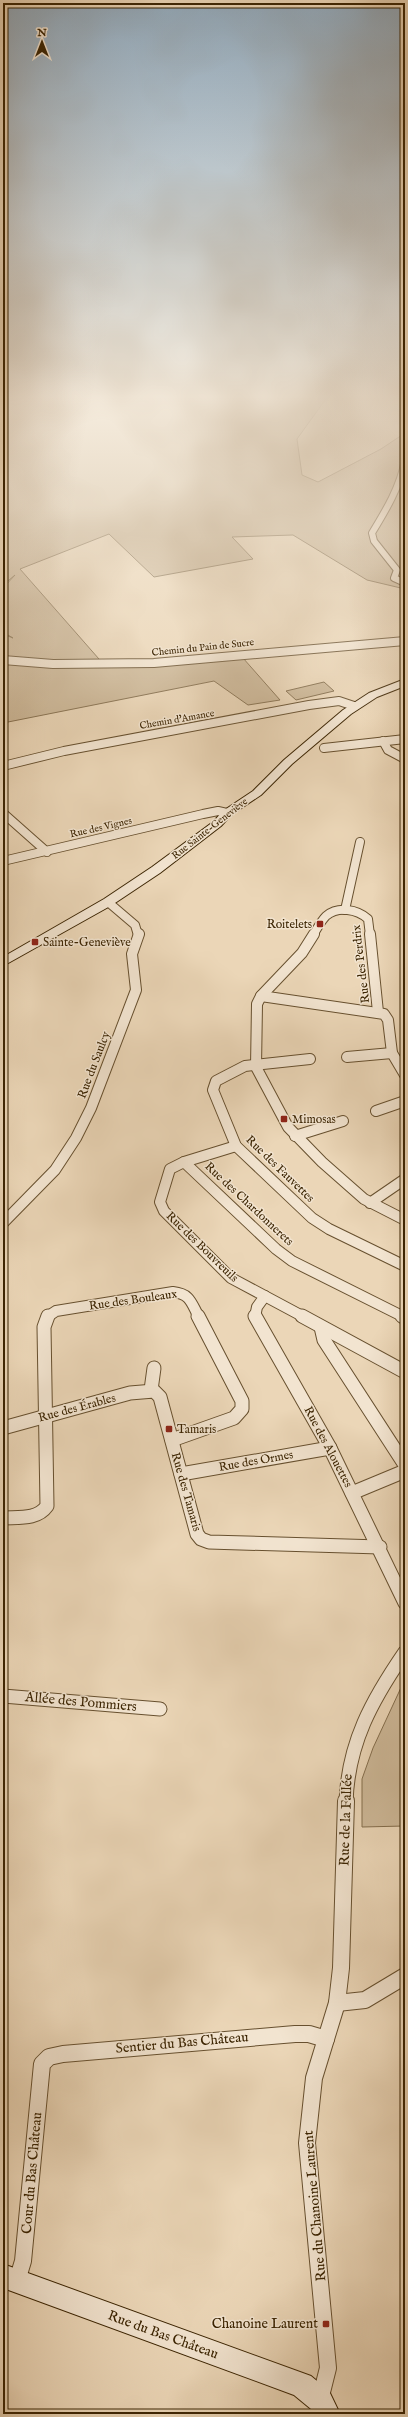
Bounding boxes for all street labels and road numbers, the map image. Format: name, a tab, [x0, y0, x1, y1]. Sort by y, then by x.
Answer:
street label: Chemin du Pain de Sucre	[151, 636, 255, 660]
street label: Chemin d'Amance	[139, 707, 216, 733]
street label: Rue Sainte-Geneviève	[169, 795, 251, 863]
street label: Rue des Vignes	[69, 814, 134, 841]
street label: Rue des Perdrix	[349, 924, 373, 1004]
street label: Rue du Saulcy	[74, 1029, 114, 1101]
street label: Rue des Fauvettes	[243, 1132, 317, 1206]
street label: Rue des Chardonnerets	[201, 1159, 297, 1249]
street label: Rue des Bouvreuils	[163, 1209, 241, 1285]
street label: Rue des Bouleaux	[88, 1286, 178, 1314]
street label: Rue des Érables	[36, 1390, 117, 1426]
street label: Rue des Alouettes	[300, 1404, 356, 1490]
street label: Rue des Ormes	[218, 1447, 294, 1475]
street label: Rue des Tamaris	[168, 1451, 204, 1533]
street label: Allée des Pommiers	[23, 1688, 138, 1716]
street label: Rue de la Fallée	[335, 1773, 357, 1866]
street label: Sentier du Bas Château	[115, 2028, 249, 2058]
street label: Cour du Bas Château	[18, 2111, 46, 2235]
street label: Rue du Chanoine Laurent	[299, 2130, 331, 2282]
street label: Rue du Bas Château	[105, 2307, 221, 2363]

